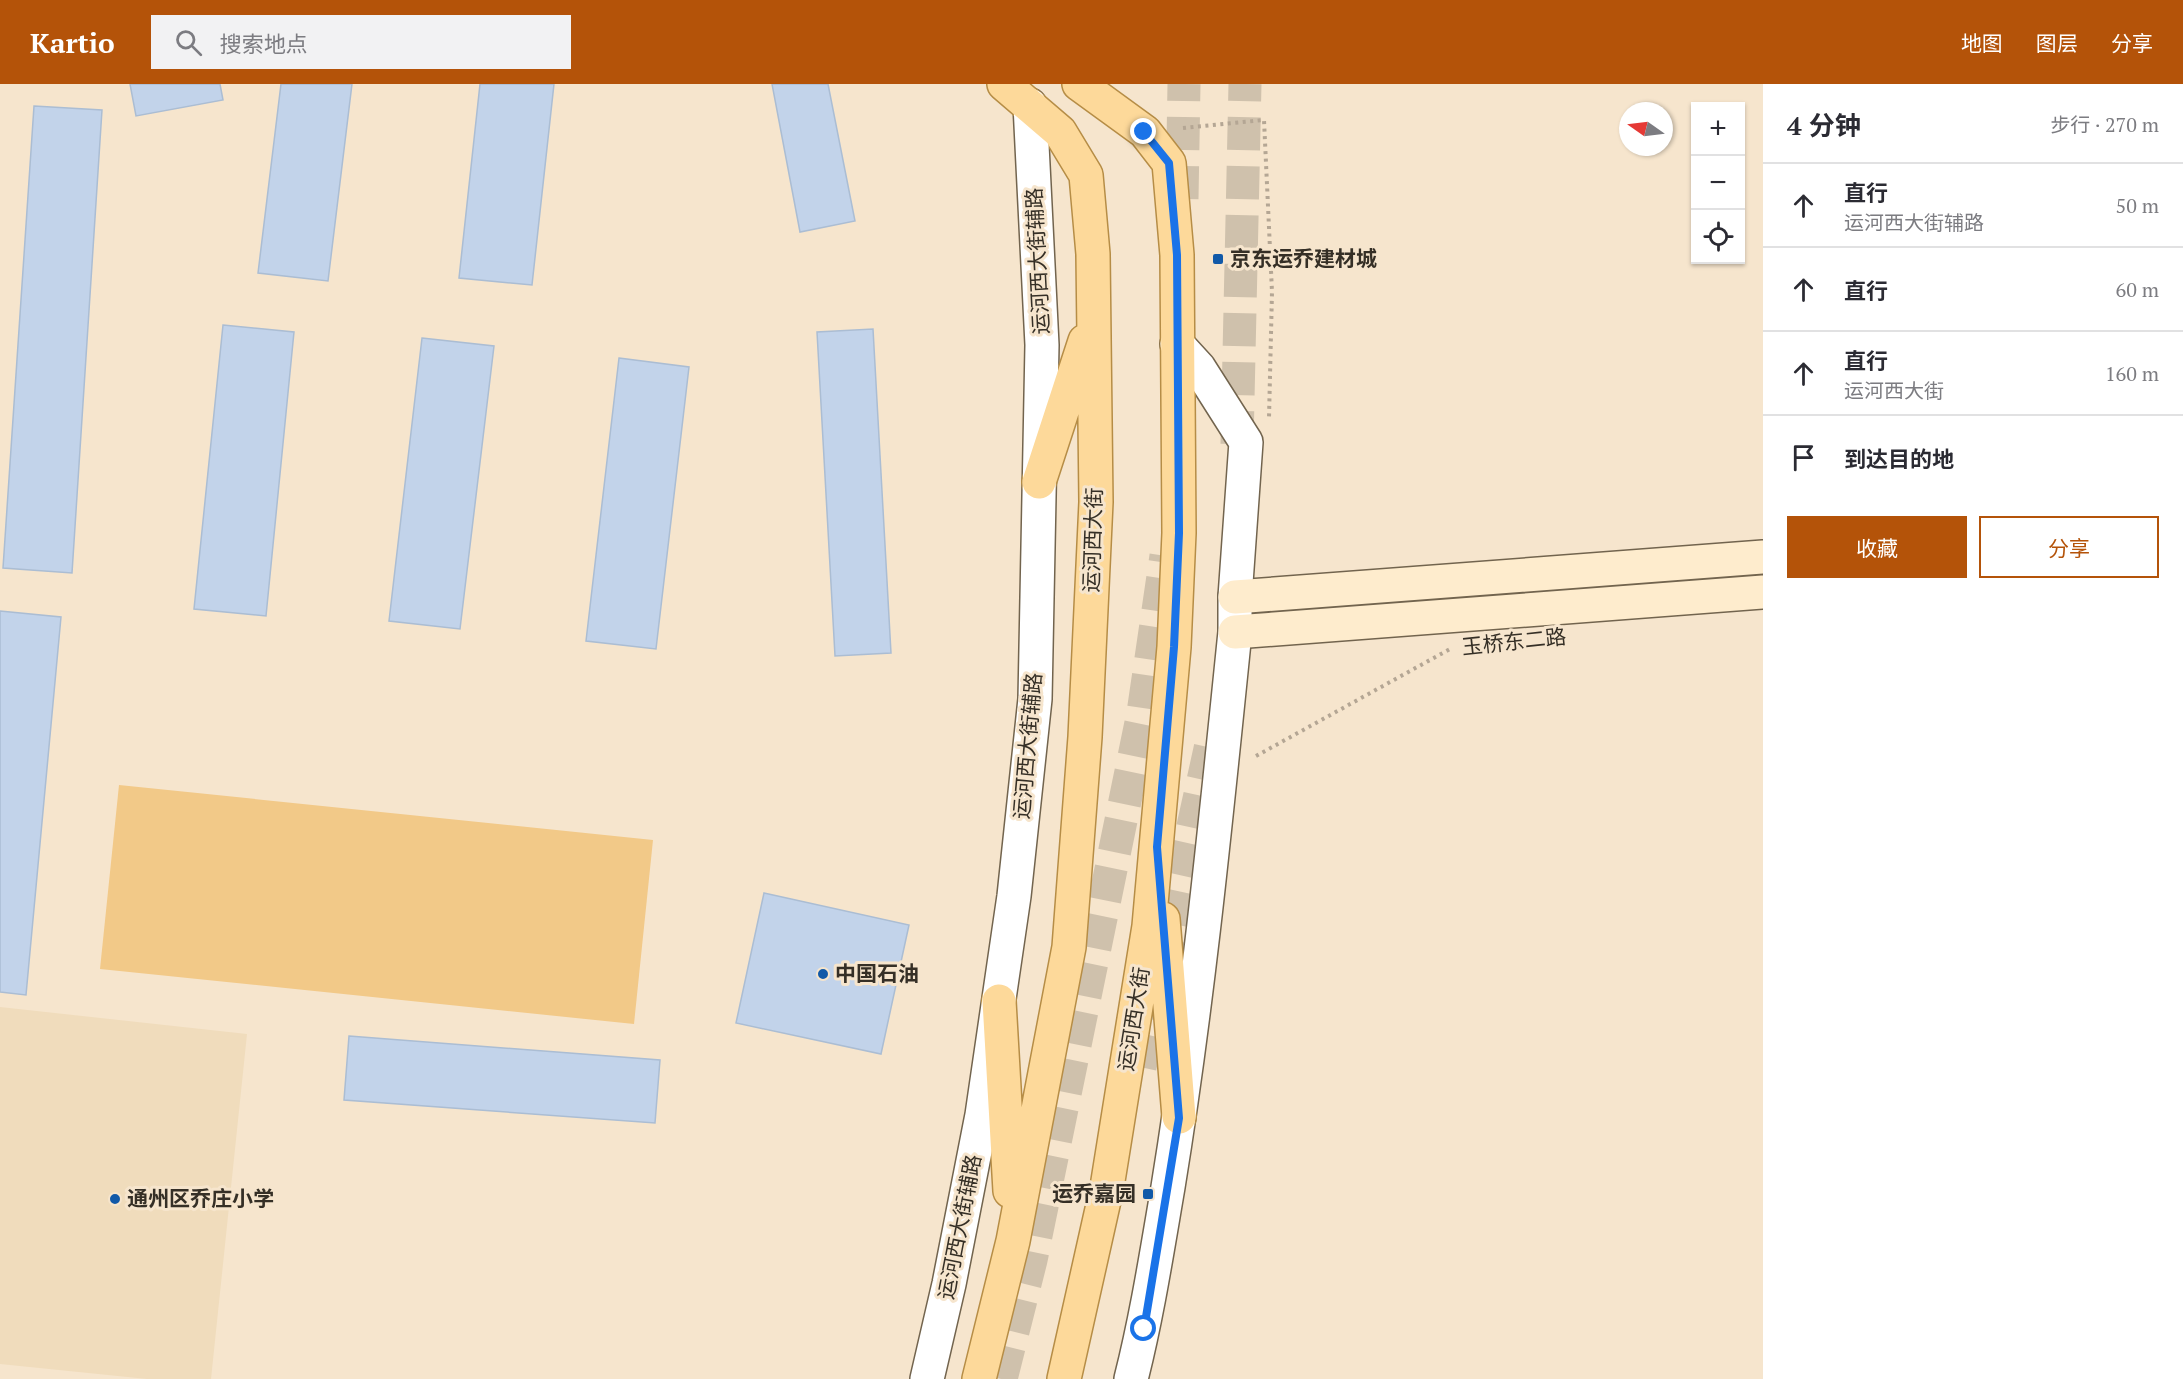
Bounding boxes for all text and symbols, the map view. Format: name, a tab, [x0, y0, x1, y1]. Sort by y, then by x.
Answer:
search box	[151, 15, 571, 69]
text: Kartio	[30, 24, 115, 61]
icon: search	[172, 26, 205, 59]
text: 搜索地点	[220, 29, 308, 58]
text: 地图	[1961, 29, 2003, 57]
text: 图层	[2036, 29, 2078, 57]
text: 分享	[2111, 29, 2153, 57]
north arrow	[1619, 102, 1673, 156]
map controls	[1691, 102, 1745, 264]
button: +	[1691, 102, 1745, 156]
text: 4 分钟	[1787, 108, 1861, 142]
text: 步行 · 270 m	[2050, 111, 2159, 138]
route end	[1130, 118, 1156, 144]
button: −	[1691, 156, 1745, 210]
text: 直行	[1844, 178, 1888, 207]
street label: 运河西大街辅路	[1019, 187, 1055, 335]
icon: ahead	[1787, 189, 1820, 222]
text: 50 m	[2116, 192, 2159, 219]
text: 运河西大街辅路	[1844, 209, 1984, 236]
button: locate	[1691, 210, 1745, 264]
place label: 京东运乔建材城	[1230, 244, 1377, 272]
marker: 京东运乔建材城	[1211, 252, 1225, 266]
icon: ahead	[1787, 273, 1820, 306]
text: 直行	[1844, 276, 1888, 305]
text: 60 m	[2116, 276, 2159, 303]
text: 直行	[1844, 346, 1888, 375]
icon: ahead	[1787, 357, 1820, 390]
text: 160 m	[2105, 360, 2159, 387]
text: 运河西大街	[1844, 377, 1944, 404]
icon: arrive	[1787, 441, 1820, 474]
text: 到达目的地	[1844, 444, 1954, 473]
street label: 运河西大街	[1076, 487, 1108, 593]
button: 收藏	[1787, 516, 1967, 578]
button: 分享	[1979, 516, 2159, 578]
street label: 玉桥东二路	[1460, 622, 1568, 660]
street label: 运河西大街辅路	[1007, 671, 1047, 820]
place label: 中国石油	[835, 959, 919, 987]
street label: 运河西大街	[1111, 965, 1155, 1073]
marker: 中国石油	[816, 967, 830, 981]
street label: 运河西大街辅路	[931, 1152, 987, 1302]
place label: 运乔嘉园	[1052, 1179, 1136, 1207]
place label: 通州区乔庄小学	[127, 1184, 274, 1212]
marker: 运乔嘉园	[1141, 1187, 1155, 1201]
marker: 通州区乔庄小学	[108, 1192, 122, 1206]
route start	[1130, 1315, 1156, 1341]

